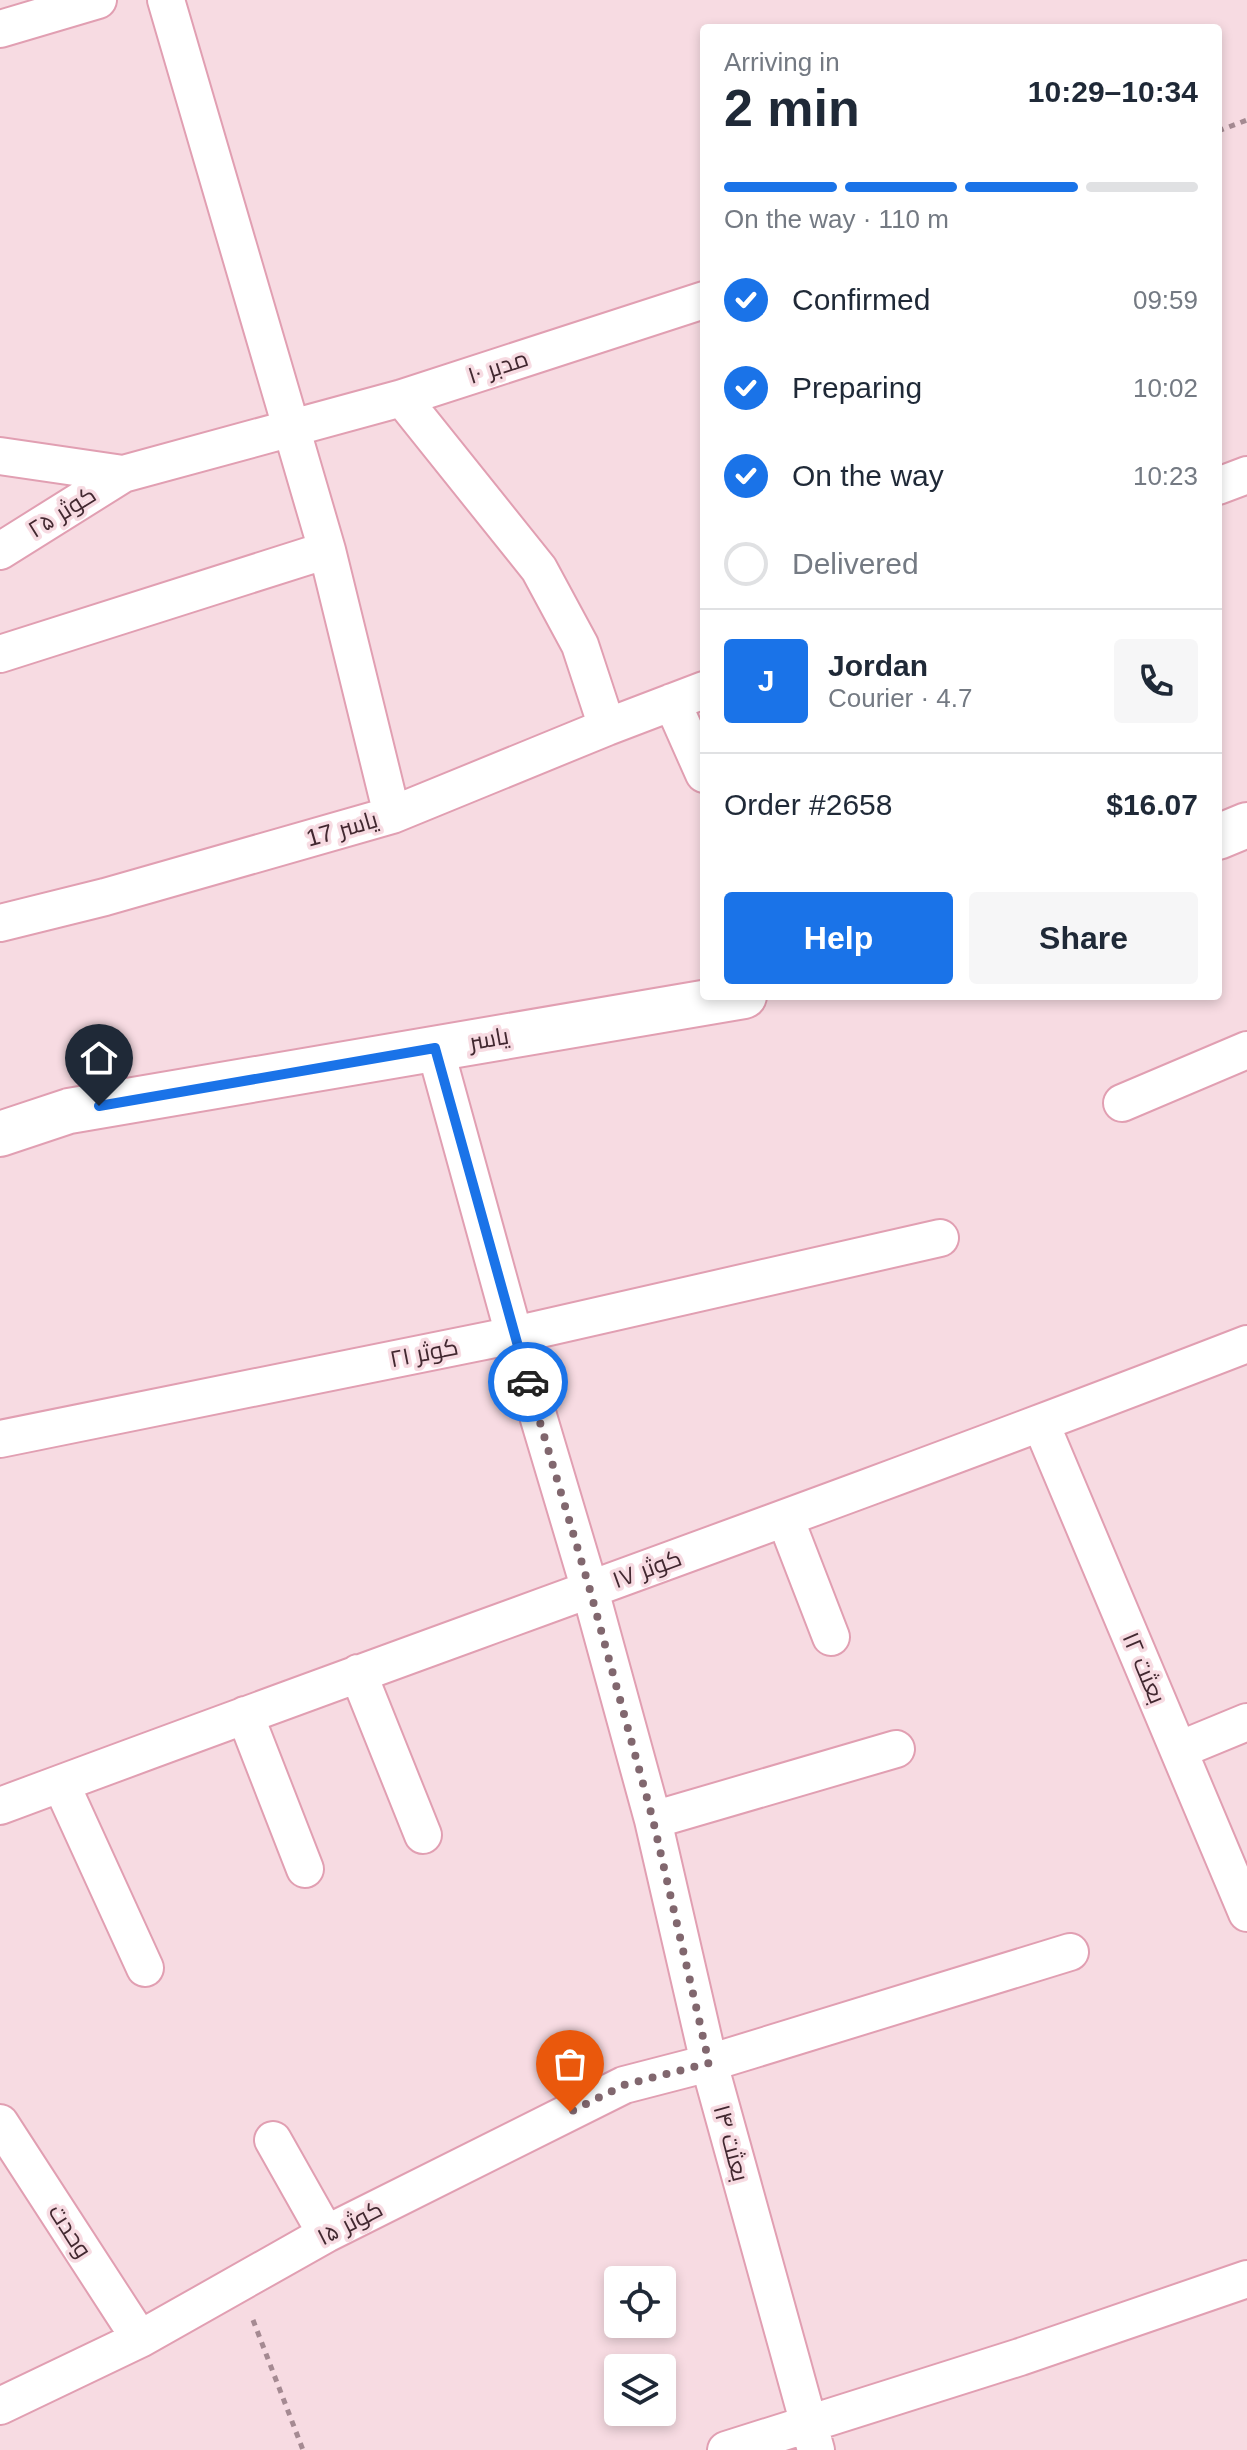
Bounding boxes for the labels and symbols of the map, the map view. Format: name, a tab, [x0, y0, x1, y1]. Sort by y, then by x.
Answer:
street label: مدبر ۱۰	[464, 344, 531, 389]
street label: کوثر ۲۵	[23, 480, 101, 543]
street label: یاسر 17	[303, 805, 381, 852]
street label: یاسر	[465, 1022, 512, 1056]
pin	[65, 1024, 133, 1106]
street label: کوثر ۲۱	[387, 1333, 460, 1372]
courier	[488, 1342, 568, 1422]
street label: کوثر ۱۷	[609, 1544, 685, 1593]
street label: بعثت ۱۲	[1117, 1628, 1172, 1708]
pin	[536, 2030, 604, 2112]
street label: بعثت ۱۴	[708, 2102, 755, 2184]
street label: کوثر ۱۵	[313, 2195, 387, 2250]
street label: وحدت	[43, 2199, 98, 2262]

